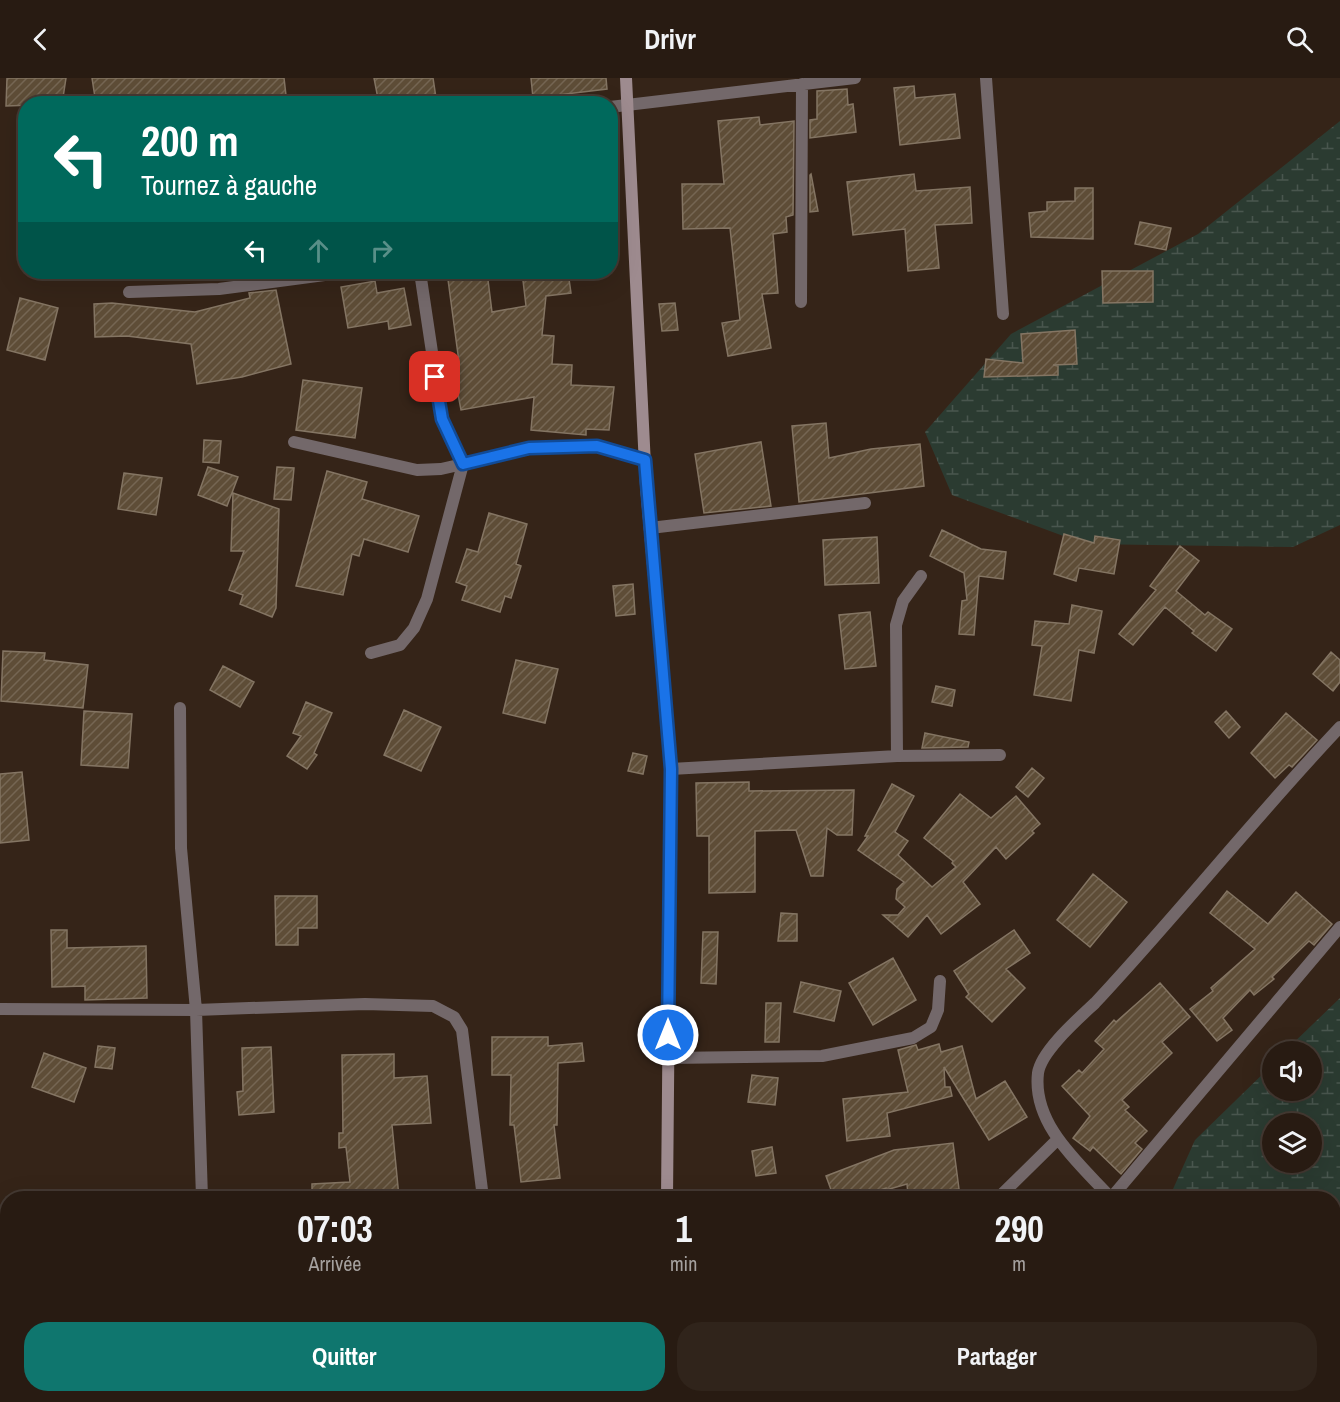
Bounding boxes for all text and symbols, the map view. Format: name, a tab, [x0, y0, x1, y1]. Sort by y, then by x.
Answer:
text: Drivr	[644, 21, 696, 57]
icon: back	[24, 23, 57, 56]
icon: search	[1283, 23, 1316, 56]
text: 200 m	[141, 113, 239, 169]
icon: left	[42, 120, 120, 198]
text: Tournez à gauche	[141, 167, 317, 203]
icon: left	[239, 234, 272, 267]
icon: ahead	[302, 234, 335, 267]
icon: right	[365, 234, 398, 267]
pin	[409, 351, 460, 402]
icon: arrive	[418, 360, 451, 393]
position arrow	[636, 1003, 700, 1067]
map controls	[1262, 1041, 1322, 1173]
button: sound	[1262, 1041, 1322, 1101]
button: layers	[1262, 1113, 1322, 1173]
text: 07:03	[297, 1205, 373, 1253]
text: 1	[675, 1205, 692, 1253]
text: 290	[995, 1205, 1044, 1253]
text: Arrivée	[309, 1250, 361, 1277]
text: min	[670, 1250, 697, 1277]
text: m	[1012, 1250, 1026, 1277]
button: Quitter	[24, 1322, 665, 1391]
button: Partager	[677, 1322, 1317, 1391]

